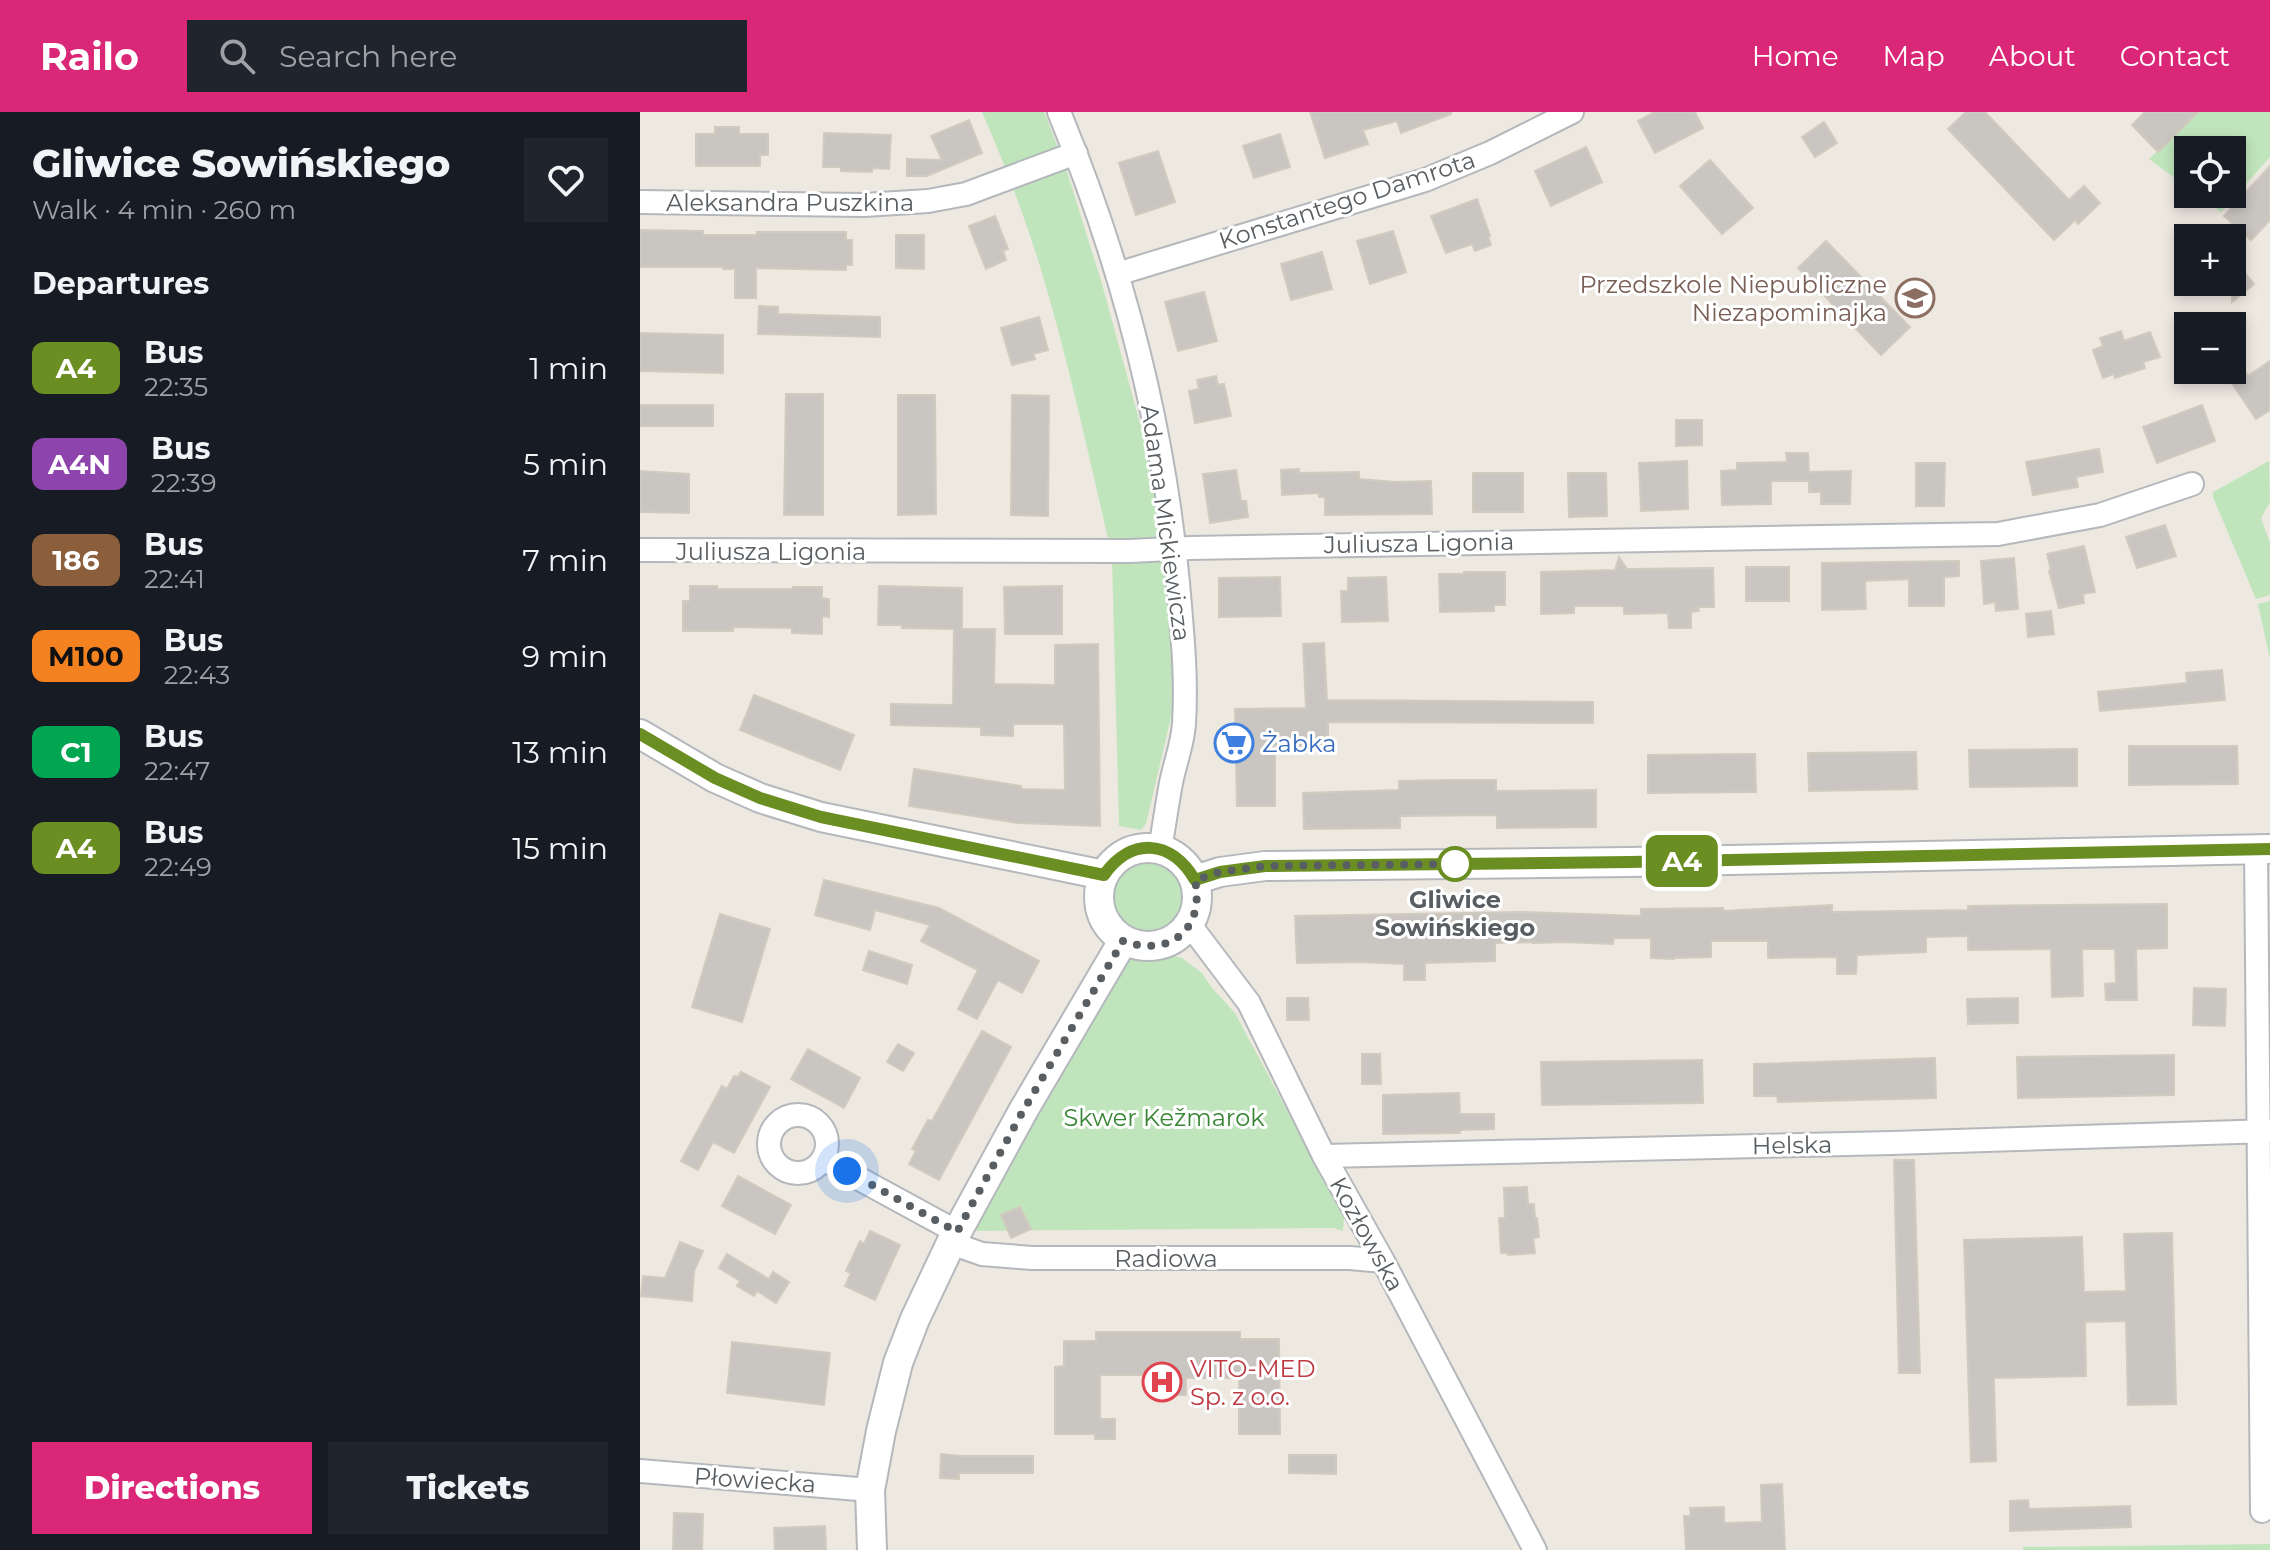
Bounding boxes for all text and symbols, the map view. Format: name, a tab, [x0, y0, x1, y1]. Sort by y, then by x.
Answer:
search box	[187, 20, 747, 92]
text: Railo	[40, 33, 139, 80]
icon: search	[215, 34, 259, 78]
text: Search here	[279, 38, 457, 75]
text: Home	[1752, 39, 1839, 73]
text: Map	[1883, 39, 1945, 73]
text: About	[1989, 39, 2076, 73]
text: Contact	[2120, 39, 2230, 73]
map controls	[2174, 136, 2246, 384]
button: locate	[2174, 136, 2246, 208]
button: heart	[524, 138, 608, 222]
text: Gliwice Sowińskiego	[32, 140, 450, 187]
street label: Konstantego Damrota	[1215, 145, 1479, 255]
street label: Aleksandra Puszkina	[666, 188, 914, 217]
text: Walk · 4 min · 260 m	[32, 194, 296, 226]
button: +	[2174, 224, 2246, 296]
text: Departures	[32, 265, 209, 302]
place label: Przedszkole Niepubliczne Niezapominajka	[1579, 270, 1887, 327]
school or university icon: Przedszkole Niepubliczne Niezapominajka	[1894, 277, 1936, 319]
button: −	[2174, 312, 2246, 384]
text: Bus	[144, 334, 204, 371]
text: 1 min	[529, 350, 608, 387]
text: A4	[56, 351, 96, 385]
text: 22:35	[144, 371, 208, 403]
street label: Adama Mickiewicza	[1135, 403, 1197, 643]
text: Bus	[151, 430, 210, 467]
text: 5 min	[523, 446, 608, 483]
text: A4N	[48, 447, 111, 481]
text: 22:39	[151, 467, 217, 499]
text: Bus	[144, 526, 204, 563]
street label: Juliusza Ligonia	[1322, 527, 1515, 559]
street label: Juliusza Ligonia	[675, 537, 866, 566]
text: 7 min	[522, 542, 608, 579]
text: 186	[52, 543, 100, 577]
text: 22:41	[144, 563, 205, 595]
text: Bus	[164, 622, 223, 659]
text: 9 min	[522, 638, 608, 675]
text: M100	[48, 639, 124, 673]
text: 22:43	[164, 659, 230, 691]
text: Bus	[144, 718, 204, 755]
supermarket icon: Żabka	[1213, 722, 1255, 764]
place label: Żabka	[1262, 729, 1336, 758]
text: 13 min	[512, 734, 608, 771]
text: C1	[60, 735, 92, 769]
text: 22:47	[144, 755, 210, 787]
text: Bus	[144, 814, 204, 851]
text: 15 min	[512, 830, 608, 867]
text: A4	[56, 831, 96, 865]
line badge: A4	[1646, 835, 1718, 887]
text: A4	[1662, 844, 1702, 878]
marker: Gliwice Sowińskiego	[1438, 847, 1472, 881]
text: 22:49	[144, 851, 212, 883]
place label: Gliwice Sowińskiego	[1375, 885, 1535, 942]
park label: Skwer Kežmarok	[1063, 1103, 1265, 1132]
street label: Helska	[1752, 1130, 1832, 1160]
your location	[827, 1151, 867, 1191]
street label: Kozłowska	[1324, 1172, 1410, 1296]
street label: Radiowa	[1114, 1244, 1218, 1273]
place label: VITO-MED Sp. z o.o.	[1190, 1354, 1315, 1411]
hospital icon: VITO-MED Sp. z o.o.	[1141, 1361, 1183, 1403]
button: Directions	[32, 1442, 312, 1534]
button: Tickets	[328, 1442, 608, 1534]
street label: Płowiecka	[693, 1461, 817, 1499]

